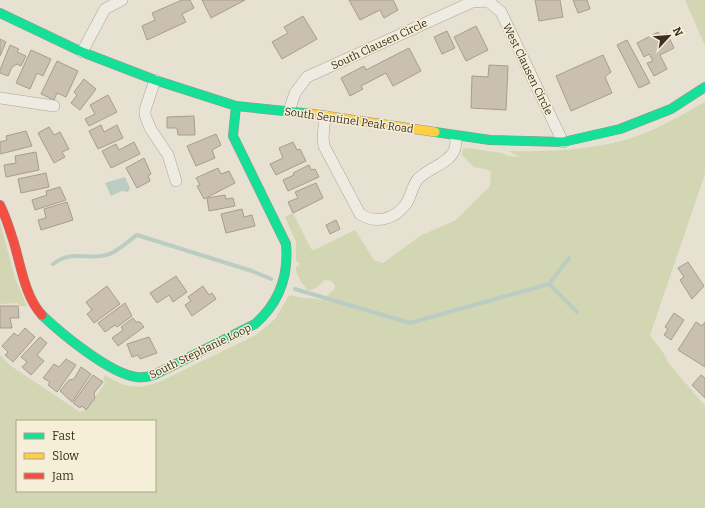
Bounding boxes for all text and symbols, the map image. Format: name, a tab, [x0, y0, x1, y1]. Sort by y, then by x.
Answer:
street label: South Clausen Circle	[329, 16, 429, 73]
north arrow	[649, 16, 689, 56]
street label: West Clausen Circle	[500, 21, 555, 117]
text: N	[670, 25, 685, 39]
street label: South Sentinel Peak Road	[284, 105, 415, 136]
street label: South Stephanie Loop	[147, 321, 254, 382]
legend	[16, 420, 156, 492]
text: Fast	[52, 429, 76, 443]
text: Slow	[52, 449, 79, 463]
text: Jam	[51, 469, 74, 483]

